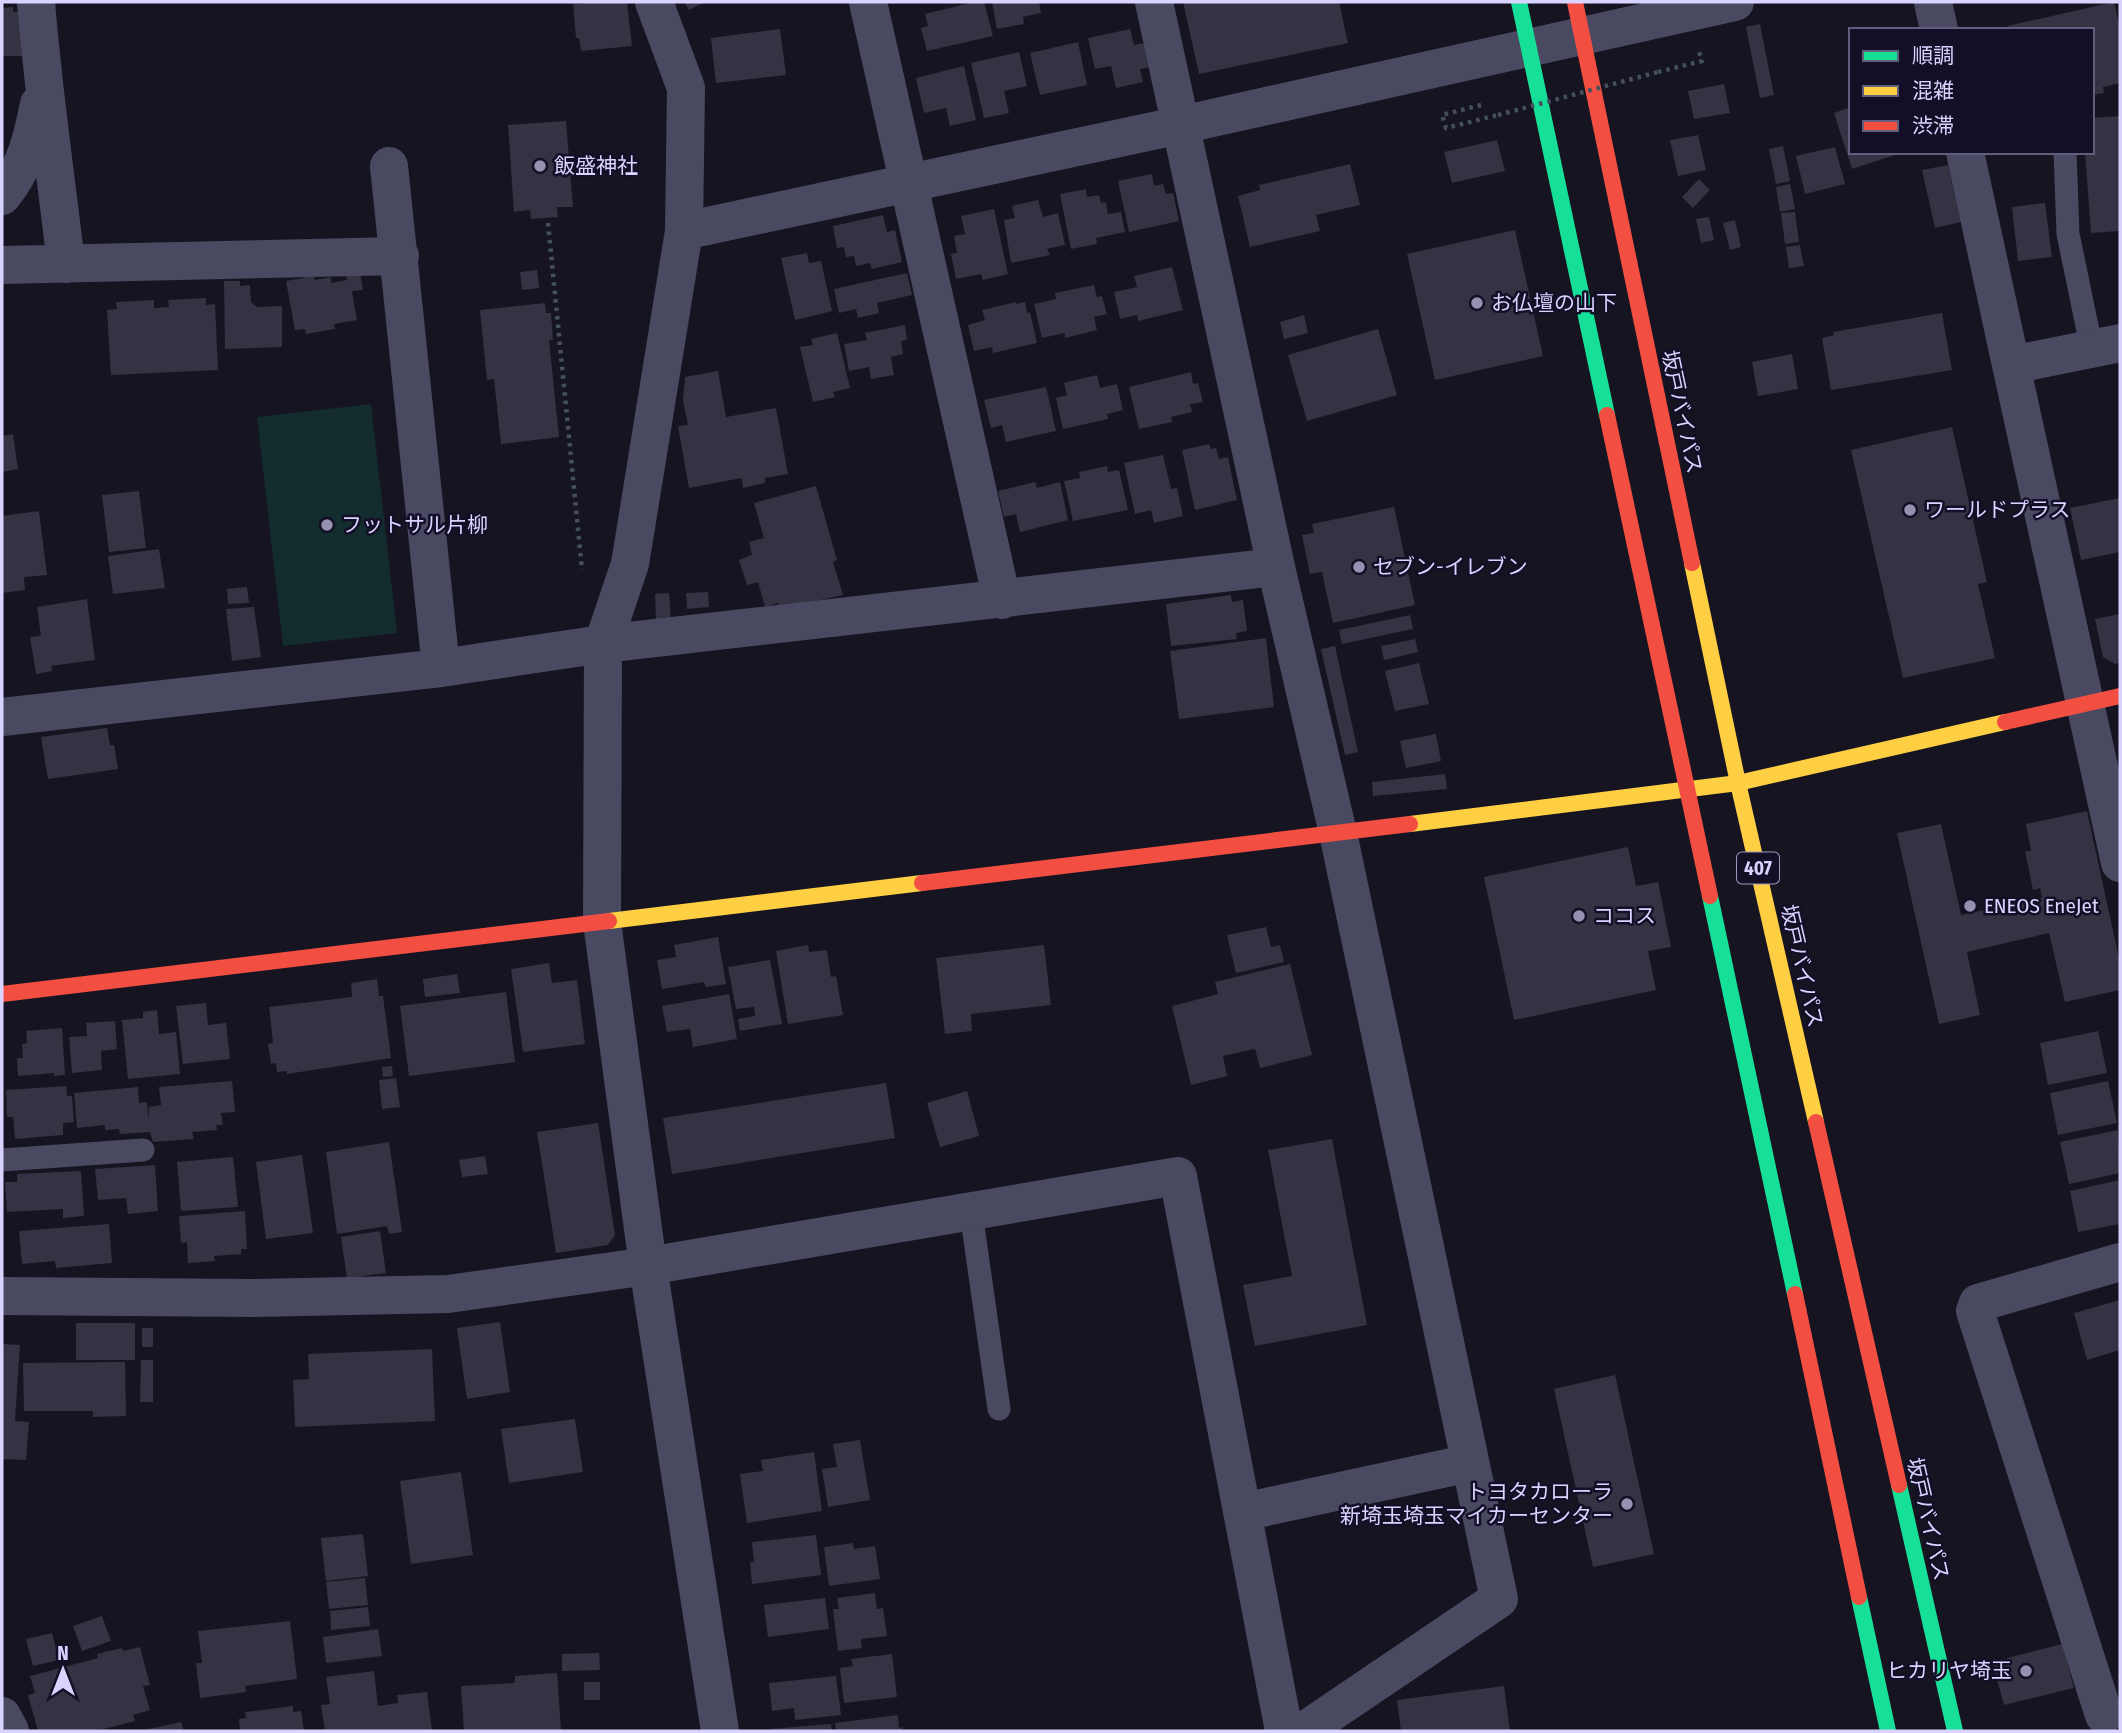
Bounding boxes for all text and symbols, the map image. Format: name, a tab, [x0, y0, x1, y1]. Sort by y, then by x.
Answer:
legend	[1849, 28, 2094, 154]
text: 順調	[1912, 43, 1954, 69]
text: 混雑	[1912, 78, 1954, 104]
text: 渋滞	[1912, 113, 1954, 139]
place label: 飯盛神社	[554, 153, 638, 179]
marker: 飯盛神社	[532, 158, 548, 174]
place label: お仏壇の山下	[1491, 290, 1617, 316]
marker: お仏壇の山下	[1469, 295, 1485, 311]
street label: 坂戸バイパス	[1656, 348, 1708, 476]
place label: ワールドプラス	[1924, 497, 2071, 523]
marker: ワールドプラス	[1902, 502, 1918, 518]
place label: フットサル片柳	[341, 512, 488, 538]
marker: フットサル片柳	[319, 517, 335, 533]
place label: セブン-イレブン	[1373, 554, 1528, 580]
marker: セブン-イレブン	[1351, 559, 1367, 575]
road number: 407	[1737, 852, 1779, 884]
place label: ENEOS EneJet	[1984, 893, 2099, 919]
marker: ENEOS EneJet	[1962, 898, 1978, 914]
street label: 坂戸バイパス	[1775, 902, 1829, 1030]
place label: ココス	[1593, 903, 1656, 929]
marker: ココス	[1571, 908, 1587, 924]
street label: 坂戸バイパス	[1901, 1455, 1955, 1583]
place label: トヨタカローラ 新埼玉埼玉マイカーセンター	[1340, 1479, 1613, 1529]
marker: トヨタカローラ 新埼玉埼玉マイカーセンター	[1619, 1496, 1635, 1512]
north arrow	[28, 1635, 98, 1705]
text: N	[57, 1642, 69, 1665]
place label: ヒカリヤ埼玉	[1886, 1658, 2012, 1684]
marker: ヒカリヤ埼玉	[2018, 1663, 2034, 1679]

